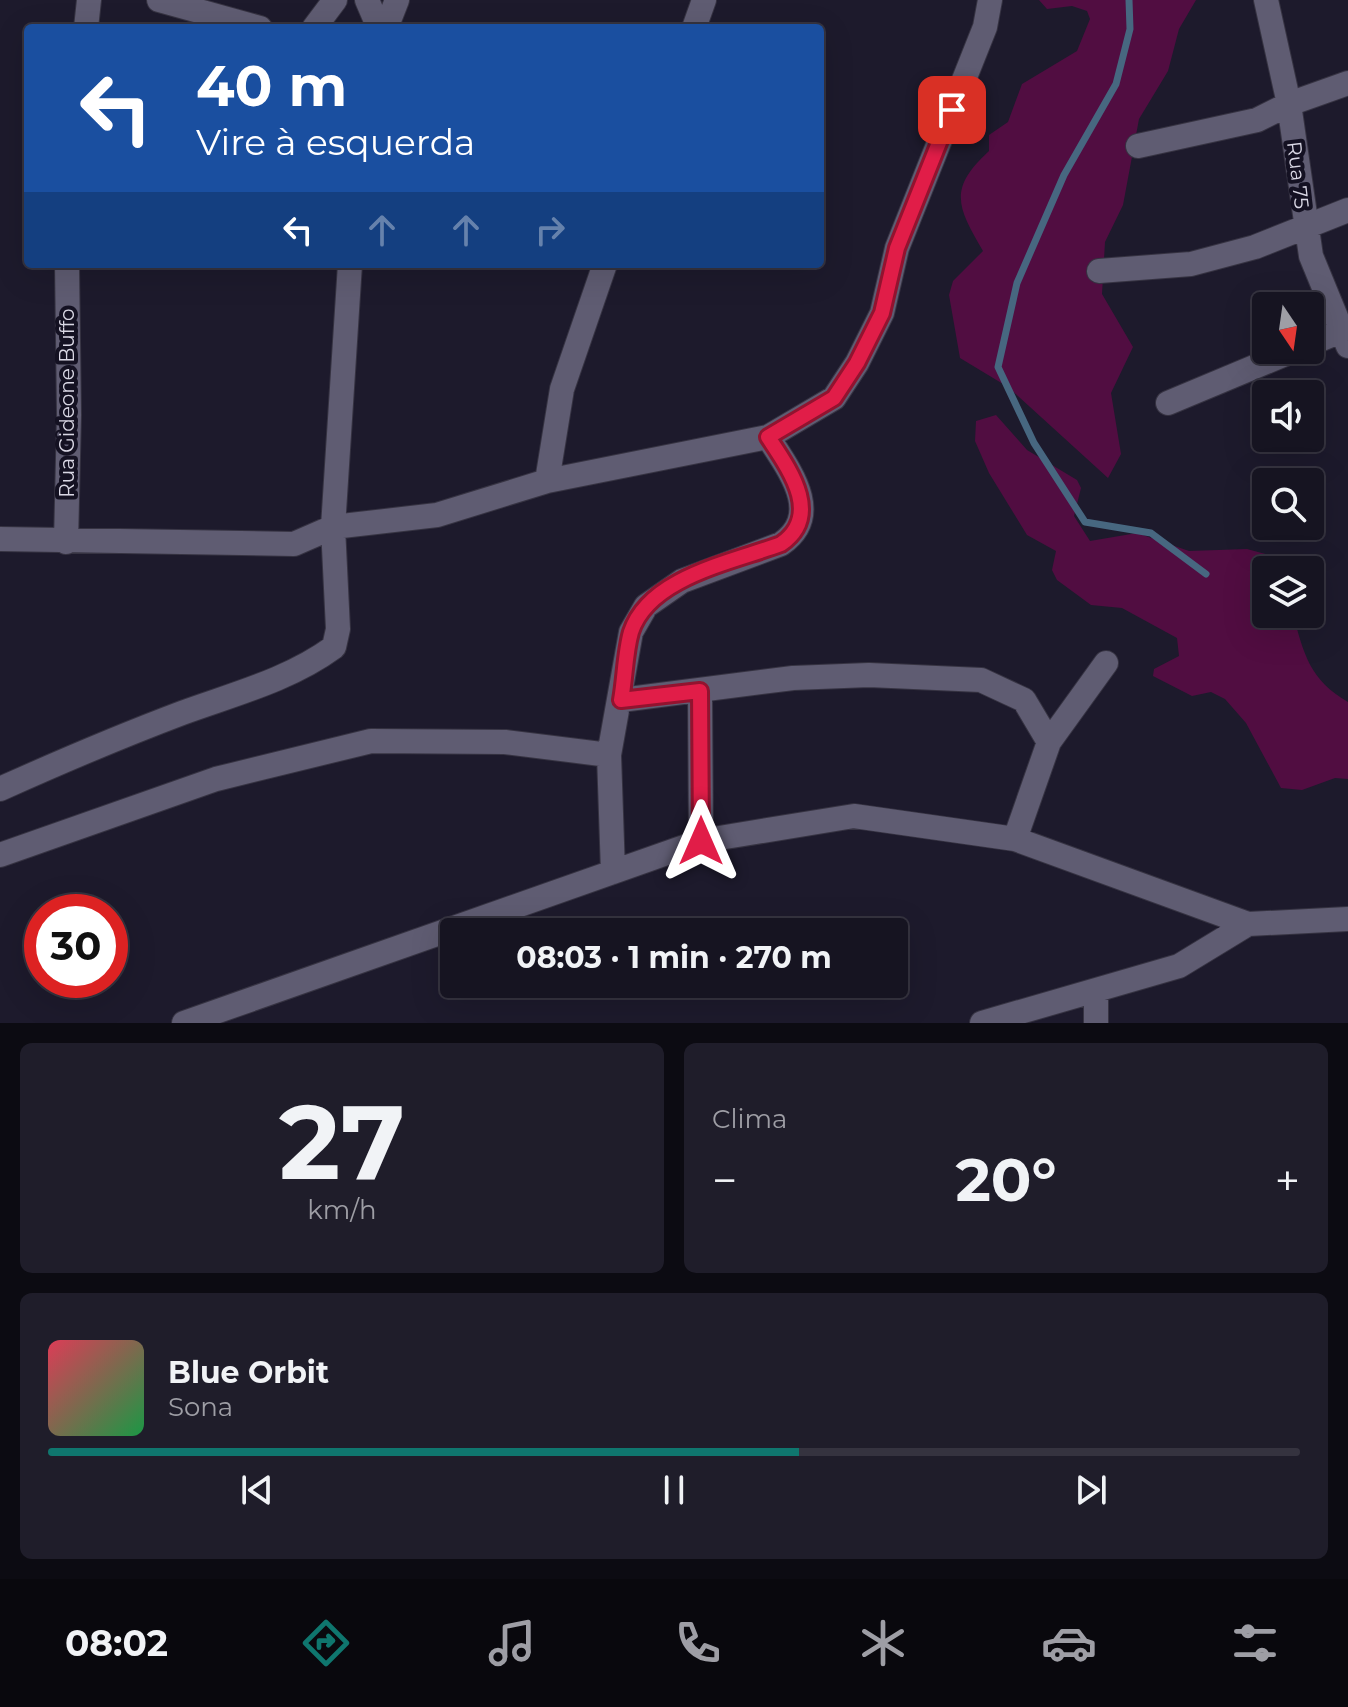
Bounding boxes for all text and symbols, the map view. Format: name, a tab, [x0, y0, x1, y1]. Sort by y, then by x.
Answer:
text: 40 m	[196, 52, 347, 120]
icon: left	[64, 56, 168, 160]
pin	[918, 76, 986, 144]
icon: arrive	[930, 88, 974, 132]
text: Vire à esquerda	[196, 120, 475, 164]
street label: Rua 75	[1282, 140, 1314, 210]
icon: left	[276, 208, 320, 252]
icon: ahead	[360, 208, 404, 252]
icon: ahead	[444, 208, 488, 252]
icon: right	[528, 208, 572, 252]
north arrow	[1252, 292, 1324, 364]
map controls	[1252, 292, 1324, 628]
street label: Rua Gideone Buffo	[55, 308, 79, 498]
button: sound	[1252, 380, 1324, 452]
button: search	[1252, 468, 1324, 540]
button: layers	[1252, 556, 1324, 628]
position arrow	[659, 799, 743, 883]
speed limit sign: 30	[24, 894, 128, 998]
text: 08:03 · 1 min · 270 m	[516, 939, 832, 976]
text: 27	[279, 1078, 405, 1205]
text: Clima	[712, 1103, 787, 1135]
text: 20°	[955, 1143, 1057, 1216]
text: −	[712, 1153, 737, 1207]
text: +	[1275, 1153, 1300, 1207]
text: km/h	[307, 1194, 377, 1226]
text: Blue Orbit	[168, 1354, 329, 1391]
text: Sona	[168, 1391, 233, 1423]
icon: previous	[235, 1468, 279, 1512]
icon: pause	[652, 1468, 696, 1512]
icon: next	[1069, 1468, 1113, 1512]
icon: directions	[298, 1615, 354, 1671]
icon: music	[484, 1615, 540, 1671]
icon: phone	[670, 1615, 726, 1671]
icon: climate	[855, 1615, 911, 1671]
icon: car	[1041, 1615, 1097, 1671]
icon: filters	[1227, 1615, 1283, 1671]
text: 08:02	[65, 1621, 168, 1665]

